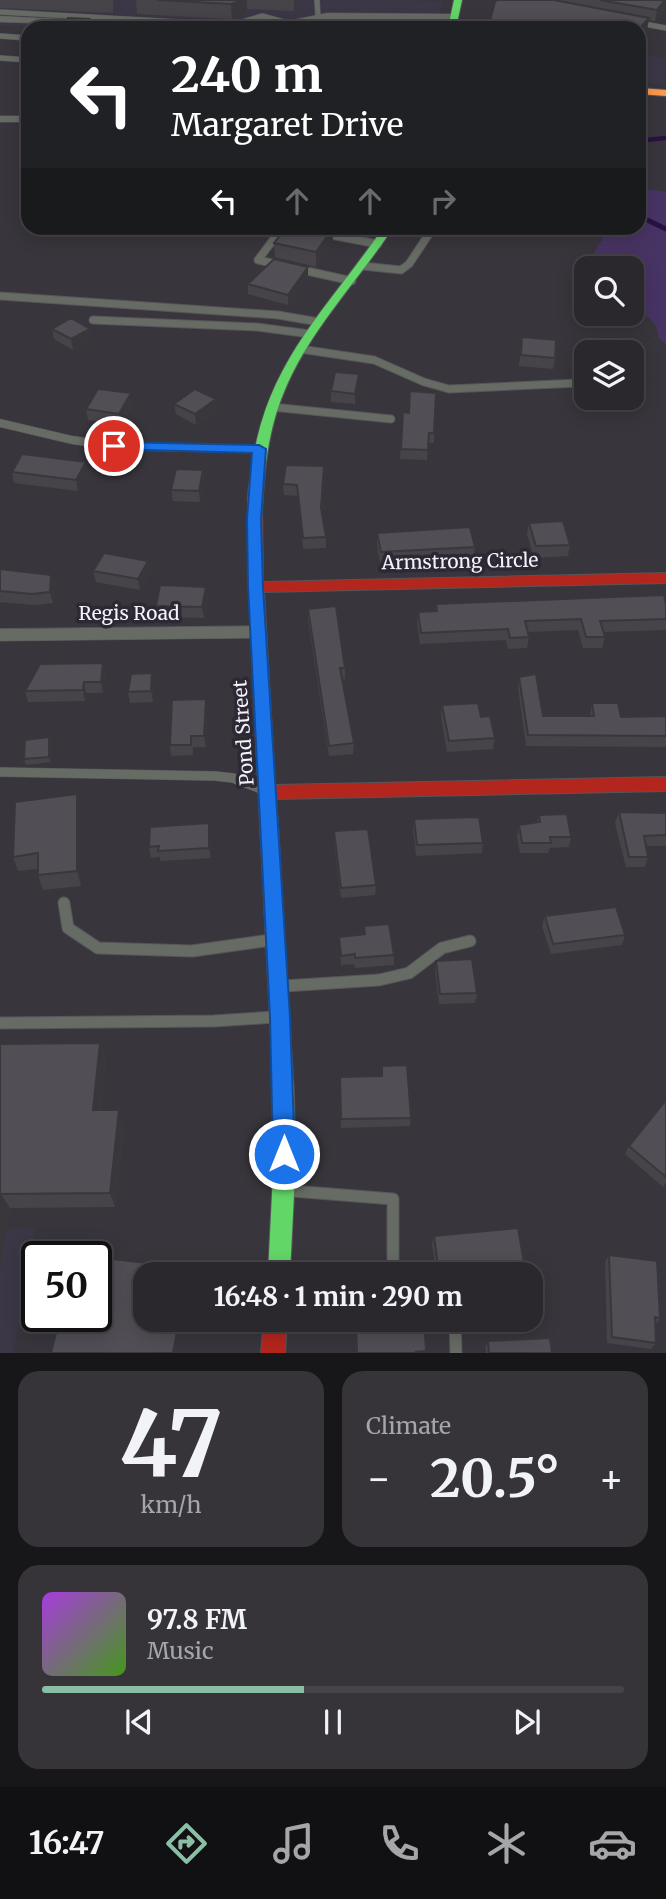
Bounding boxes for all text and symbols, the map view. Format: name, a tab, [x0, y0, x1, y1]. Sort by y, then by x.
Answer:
text: 240 m	[171, 44, 323, 105]
icon: left	[56, 49, 147, 140]
text: Margaret Drive	[171, 105, 404, 145]
icon: left	[205, 182, 243, 220]
icon: ahead	[278, 182, 316, 220]
icon: ahead	[351, 182, 389, 220]
icon: right	[424, 182, 462, 220]
map controls	[574, 256, 644, 410]
button: search	[574, 256, 644, 326]
button: layers	[574, 340, 644, 410]
pin	[84, 416, 144, 476]
icon: arrive	[95, 427, 133, 465]
street label: Armstrong Circle	[380, 548, 539, 574]
street label: Regis Road	[79, 601, 179, 625]
street label: Pond Street	[227, 679, 259, 787]
position arrow	[247, 1117, 321, 1191]
speed limit sign: 50	[21, 1241, 112, 1332]
text: 16:48 · 1 min · 290 m	[213, 1280, 463, 1313]
text: 47	[119, 1387, 223, 1502]
text: Climate	[366, 1411, 451, 1440]
text: 20.5°	[430, 1446, 560, 1511]
text: −	[366, 1455, 391, 1502]
text: +	[599, 1455, 624, 1502]
text: km/h	[141, 1490, 201, 1519]
text: 97.8 FM	[147, 1603, 247, 1636]
text: Music	[147, 1636, 214, 1665]
icon: previous	[120, 1703, 158, 1741]
icon: pause	[314, 1703, 352, 1741]
icon: next	[508, 1703, 546, 1741]
icon: directions	[162, 1819, 211, 1868]
icon: music	[269, 1819, 318, 1868]
icon: phone	[375, 1819, 424, 1868]
icon: climate	[482, 1819, 531, 1868]
icon: car	[588, 1819, 637, 1868]
text: 16:47	[29, 1823, 105, 1863]

